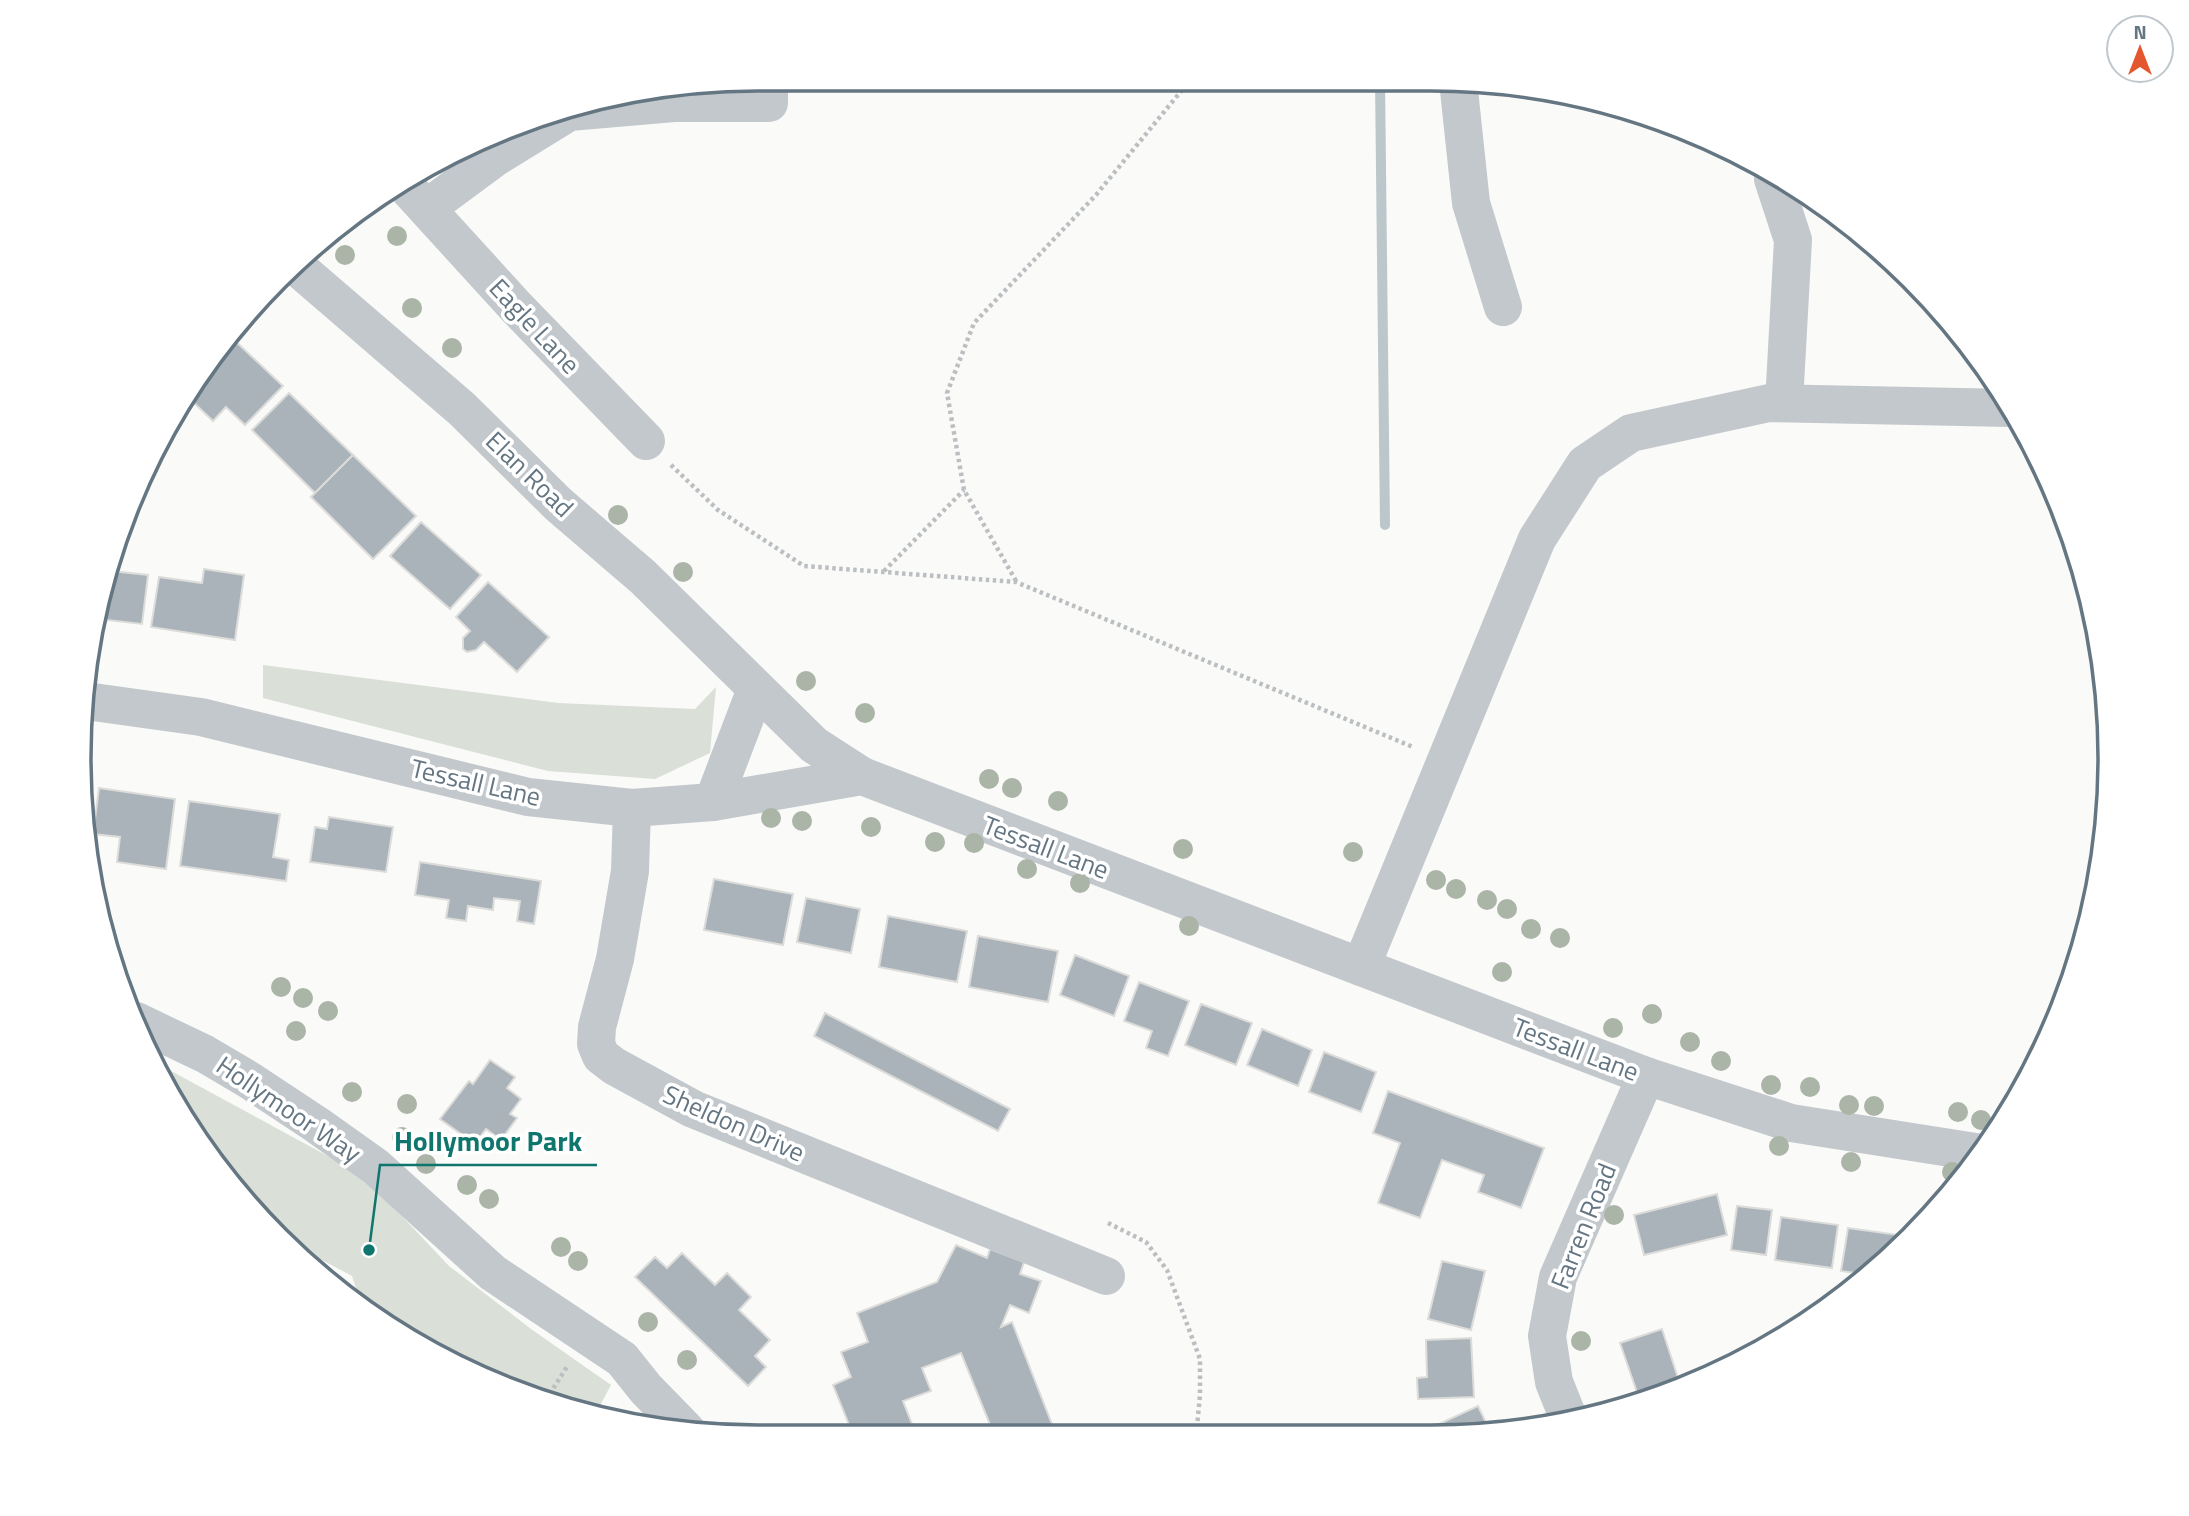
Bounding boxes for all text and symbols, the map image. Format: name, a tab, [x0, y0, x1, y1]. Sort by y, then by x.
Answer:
north arrow	[2105, 14, 2175, 84]
text: N	[2133, 17, 2147, 46]
street label: Eagle Lane	[480, 269, 590, 383]
street label: Elan Road	[477, 422, 583, 526]
street label: Tessall Lane	[407, 748, 545, 816]
street label: Tessall Lane	[977, 805, 1115, 889]
street label: Tessall Lane	[1507, 1007, 1645, 1091]
street label: Hollymoor Way	[209, 1046, 369, 1172]
street label: Sheldon Drive	[657, 1074, 811, 1172]
callout: Hollymoor Park	[380, 1116, 597, 1165]
text: Hollymoor Park	[394, 1119, 583, 1162]
street label: Farren Road	[1540, 1157, 1626, 1295]

